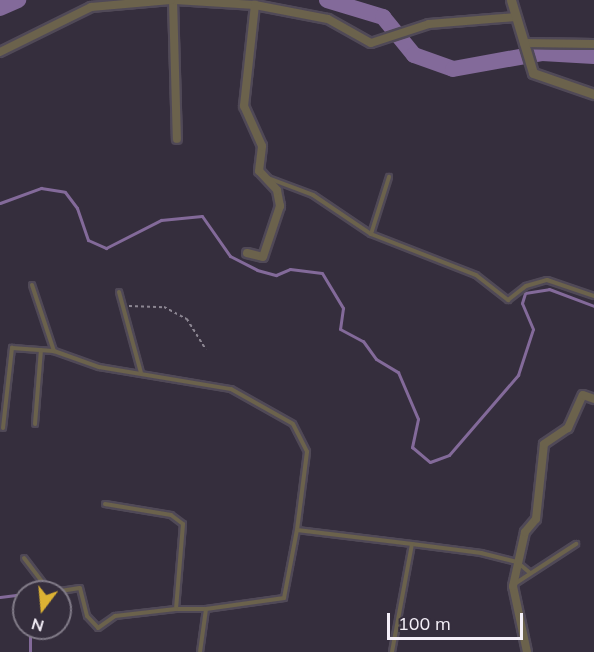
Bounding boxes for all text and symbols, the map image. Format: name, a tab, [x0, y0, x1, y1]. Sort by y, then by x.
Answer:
north arrow	[12, 580, 72, 640]
scale bar	[390, 601, 526, 639]
text: 100 m	[398, 612, 451, 635]
text: N	[29, 614, 46, 637]

